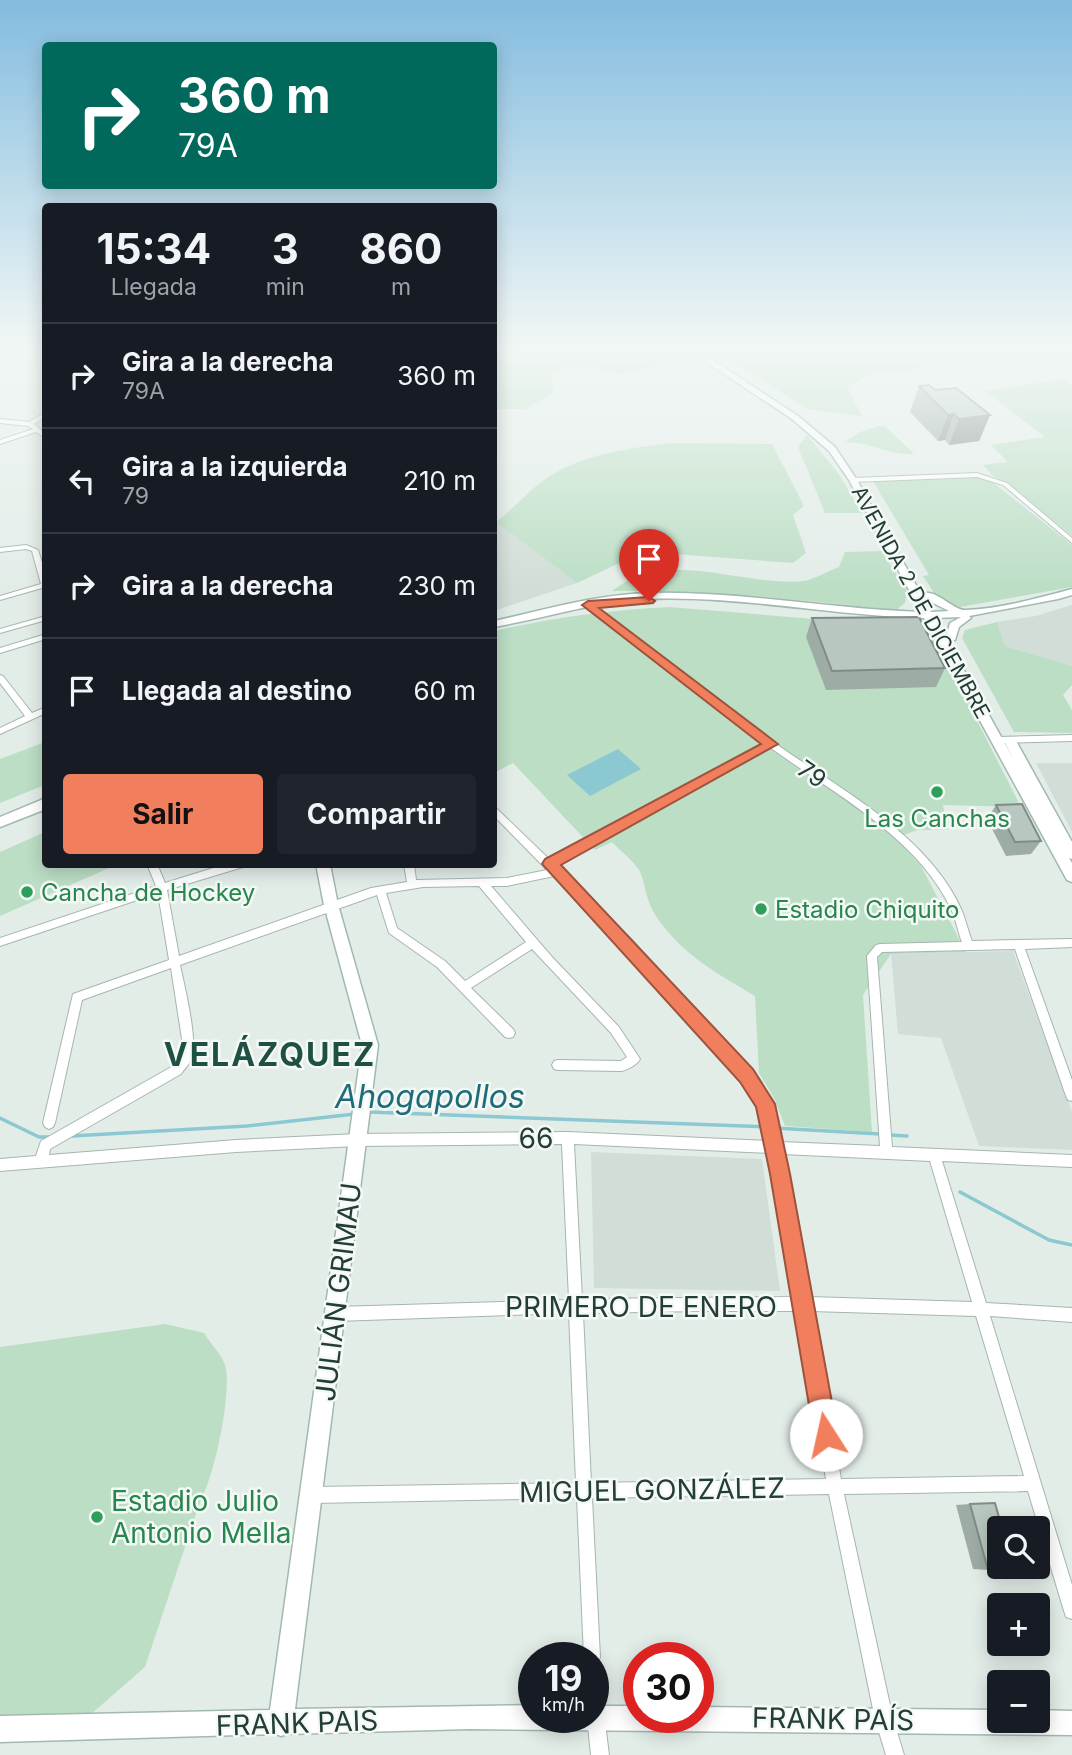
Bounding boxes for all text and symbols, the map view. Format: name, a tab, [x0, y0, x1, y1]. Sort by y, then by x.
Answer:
text: 360 m	[178, 66, 331, 125]
icon: right	[63, 70, 154, 161]
text: 79A	[178, 126, 238, 165]
text: 15:34	[97, 223, 211, 274]
text: 3	[272, 223, 299, 274]
text: 860	[360, 223, 442, 274]
text: Llegada	[111, 273, 197, 301]
text: min	[266, 273, 305, 301]
text: m	[391, 273, 411, 301]
text: Gira a la derecha	[122, 346, 334, 377]
icon: right	[63, 357, 101, 395]
text: 360 m	[397, 360, 476, 391]
text: 79A	[122, 377, 165, 405]
text: Gira a la izquierda	[122, 451, 348, 482]
icon: left	[63, 462, 101, 500]
text: 210 m	[403, 465, 476, 496]
street label: AVENIDA 2 DE DICIEMBRE	[847, 481, 995, 723]
text: 79	[122, 482, 149, 510]
pin	[619, 529, 679, 601]
icon: arrive	[630, 540, 668, 578]
icon: right	[63, 567, 101, 605]
text: Gira a la derecha	[122, 570, 334, 601]
text: 230 m	[398, 570, 476, 601]
icon: arrive	[63, 672, 101, 710]
text: Llegada al destino	[122, 675, 352, 706]
text: 60 m	[413, 675, 476, 706]
street label: 79	[792, 754, 832, 794]
button: Salir	[63, 774, 263, 854]
button: Compartir	[277, 774, 476, 854]
marker: Las Canchas	[929, 784, 945, 800]
place label: Las Canchas	[864, 804, 1010, 833]
place label: Cancha de Hockey	[41, 878, 255, 907]
marker: Cancha de Hockey	[19, 884, 35, 900]
place label: Estadio Chiquito	[775, 895, 959, 924]
marker: Estadio Chiquito	[753, 901, 769, 917]
district label: VELÁZQUEZ	[164, 1035, 376, 1074]
water label: Ahogapollos	[334, 1077, 525, 1116]
street label: 66	[518, 1121, 554, 1155]
street label: JULIÁN GRIMAU	[307, 1181, 368, 1403]
street label: PRIMERO DE ENERO	[505, 1290, 777, 1324]
position arrow	[789, 1398, 863, 1472]
street label: MIGUEL GONZÁLEZ	[519, 1470, 785, 1509]
place label: Estadio Julio Antonio Mella	[111, 1484, 291, 1550]
marker: Estadio Julio Antonio Mella	[89, 1509, 105, 1525]
map controls	[987, 1516, 1050, 1733]
button: search	[987, 1516, 1050, 1579]
button: +	[987, 1593, 1050, 1656]
speed limit sign: 30	[623, 1642, 714, 1733]
text: 19	[545, 1657, 582, 1699]
button: −	[987, 1670, 1050, 1733]
text: km/h	[542, 1694, 585, 1715]
street label: FRANK PAÍS	[752, 1700, 914, 1737]
street label: FRANK PAIS	[215, 1703, 379, 1743]

